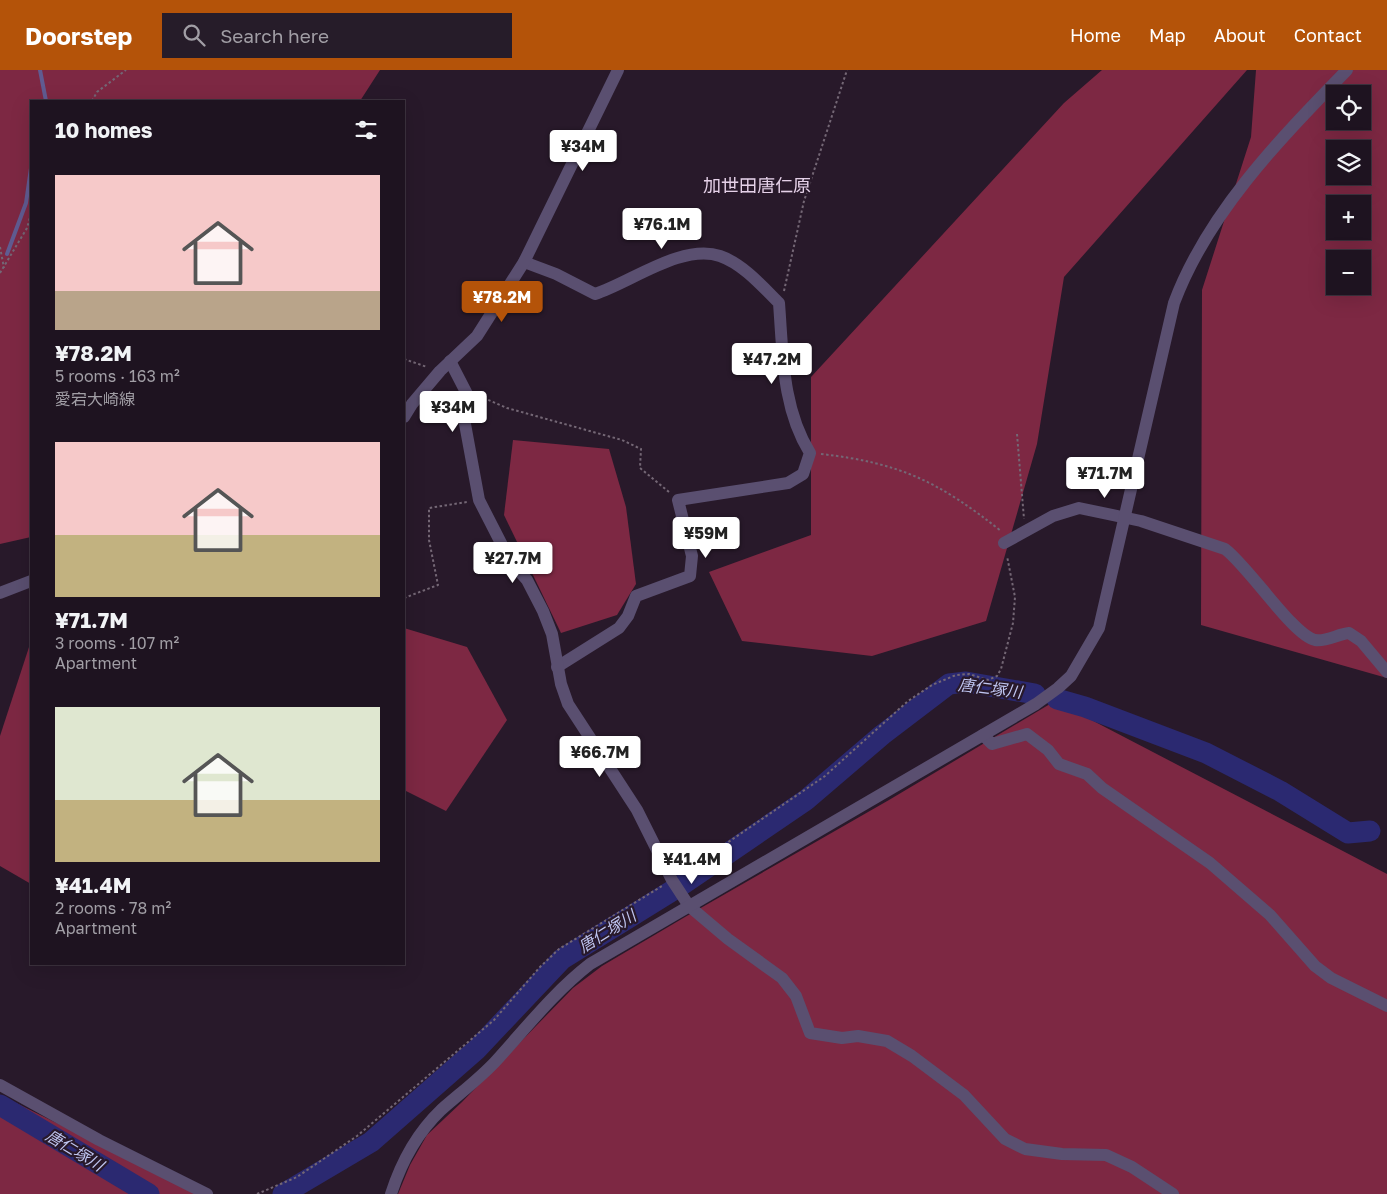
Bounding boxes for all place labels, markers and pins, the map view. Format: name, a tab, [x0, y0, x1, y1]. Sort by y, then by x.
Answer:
pin: ¥34M	[553, 129, 613, 172]
pin: ¥76.1M	[621, 208, 703, 250]
pin: ¥78.2M	[461, 280, 543, 323]
pin: ¥47.2M	[731, 342, 813, 385]
pin: ¥34M	[423, 390, 483, 433]
pin: ¥71.7M	[1064, 456, 1146, 499]
pin: ¥59M	[676, 516, 736, 559]
pin: ¥27.7M	[472, 542, 554, 584]
pin: ¥66.7M	[559, 736, 641, 778]
pin: ¥41.4M	[651, 842, 733, 885]

